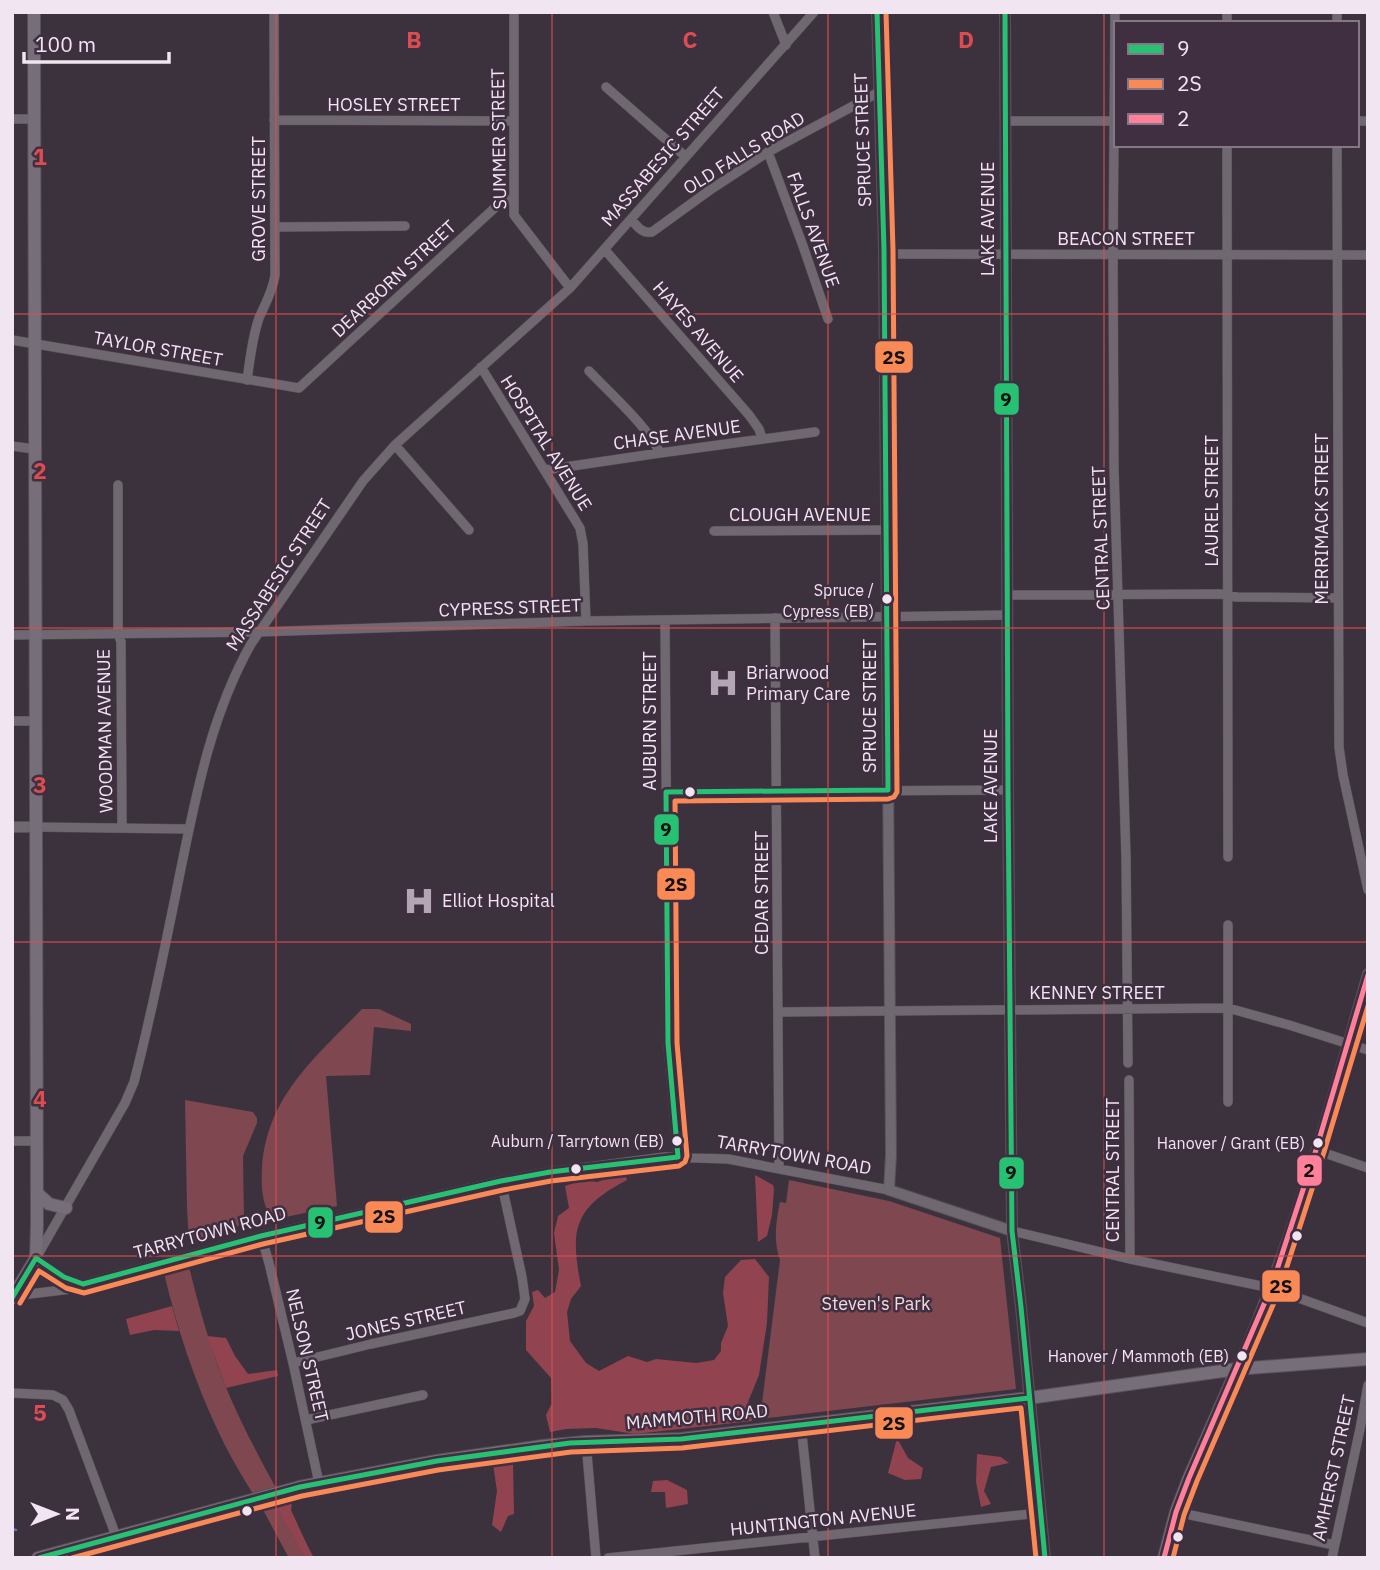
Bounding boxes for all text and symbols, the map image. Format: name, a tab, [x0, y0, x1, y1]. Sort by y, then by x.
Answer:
scale bar	[24, 21, 170, 65]
legend	[1114, 21, 1359, 147]
text: B	[406, 24, 422, 54]
text: C	[683, 24, 698, 54]
text: D	[958, 24, 974, 54]
text: 100 m	[35, 30, 96, 58]
text: 9	[1177, 34, 1190, 62]
street label: SUMMER STREET	[486, 68, 511, 210]
text: 2S	[1177, 69, 1202, 97]
street label: SPRUCE STREET	[849, 73, 876, 207]
street label: MASSABESIC STREET	[596, 82, 729, 231]
street label: HOSLEY STREET	[327, 93, 461, 116]
text: 2	[1177, 104, 1190, 132]
street label: OLD FALLS ROAD	[679, 106, 809, 199]
street label: GROVE STREET	[247, 136, 270, 262]
text: 1	[33, 141, 47, 171]
street label: LAKE AVENUE	[976, 162, 999, 276]
street label: FALLS AVENUE	[782, 169, 845, 291]
street label: DEARBORN STREET	[327, 215, 461, 342]
street label: BEACON STREET	[1057, 227, 1195, 250]
street label: HAYES AVENUE	[648, 276, 749, 387]
street label: TAYLOR STREET	[92, 326, 224, 371]
line badge: 2S	[874, 340, 914, 374]
text: 2S	[882, 345, 906, 369]
street label: HOSPITAL AVENUE	[495, 371, 597, 515]
line badge: 9	[993, 382, 1020, 416]
text: 9	[1000, 387, 1012, 411]
street label: CHASE AVENUE	[612, 414, 742, 455]
street label: MERRIMACK STREET	[1310, 433, 1333, 605]
street label: LAUREL STREET	[1200, 435, 1223, 567]
text: 2	[33, 455, 47, 485]
street label: CENTRAL STREET	[1086, 465, 1115, 611]
street label: MASSABESIC STREET	[221, 494, 336, 655]
street label: CLOUGH AVENUE	[729, 503, 871, 526]
place label: Spruce / Cypress (EB)	[782, 580, 874, 621]
marker: Spruce / Cypress (EB)	[880, 592, 894, 606]
street label: CYPRESS STREET	[438, 594, 582, 621]
street label: SPRUCE STREET	[858, 639, 881, 773]
street label: WOODMAN AVENUE	[92, 649, 117, 813]
street label: AUBURN STREET	[638, 651, 661, 791]
place label: Briarwood Primary Care	[746, 661, 850, 705]
hospital icon: Briarwood Primary Care	[706, 666, 740, 700]
street label: LAKE AVENUE	[979, 729, 1002, 843]
text: 3	[33, 769, 47, 799]
unlabelled marker	[683, 785, 697, 799]
line badge: 9	[653, 813, 680, 846]
text: 9	[660, 817, 672, 841]
street label: CEDAR STREET	[750, 831, 773, 955]
line badge: 2S	[656, 867, 696, 901]
text: 2S	[664, 872, 688, 896]
hospital icon: Elliot Hospital	[402, 884, 436, 918]
place label: Elliot Hospital	[442, 889, 555, 912]
street label: KENNEY STREET	[1029, 981, 1165, 1004]
text: 4	[33, 1083, 47, 1113]
street label: CENTRAL STREET	[1101, 1098, 1124, 1242]
street label: TARRYTOWN ROAD	[715, 1130, 873, 1179]
place label: Auburn / Tarrytown (EB)	[491, 1131, 664, 1151]
place label: Hanover / Grant (EB)	[1157, 1133, 1305, 1153]
marker: Auburn / Tarrytown (EB)	[670, 1134, 684, 1148]
marker: Hanover / Grant (EB)	[1311, 1136, 1325, 1150]
line badge: 2	[1296, 1154, 1323, 1187]
line badge: 9	[998, 1156, 1025, 1190]
text: 2	[1303, 1158, 1315, 1182]
text: 9	[1005, 1160, 1017, 1184]
unlabelled marker	[569, 1162, 583, 1176]
line badge: 2S	[364, 1200, 404, 1234]
street label: TARRYTOWN ROAD	[131, 1201, 289, 1264]
text: 2S	[372, 1204, 396, 1228]
line badge: 9	[307, 1206, 334, 1239]
text: 9	[314, 1210, 326, 1234]
unlabelled marker	[1290, 1229, 1304, 1243]
line badge: 2S	[1261, 1269, 1301, 1303]
text: 2S	[1269, 1274, 1293, 1298]
street label: NELSON STREET	[281, 1286, 334, 1424]
park label: Steven's Park	[822, 1292, 931, 1315]
street label: JONES STREET	[343, 1295, 468, 1346]
place label: Hanover / Mammoth (EB)	[1048, 1346, 1229, 1366]
marker: Hanover / Mammoth (EB)	[1235, 1349, 1249, 1363]
street label: AMHERST STREET	[1307, 1393, 1360, 1543]
text: 5	[33, 1397, 47, 1427]
street label: MAMMOTH ROAD	[625, 1399, 769, 1434]
line badge: 2S	[874, 1406, 914, 1440]
text: 2S	[882, 1411, 906, 1435]
north arrow	[21, 1479, 91, 1549]
street label: HUNTINGTON AVENUE	[729, 1498, 917, 1541]
unlabelled marker	[240, 1504, 254, 1518]
text: N	[61, 1507, 85, 1521]
unlabelled marker	[1171, 1530, 1185, 1544]

